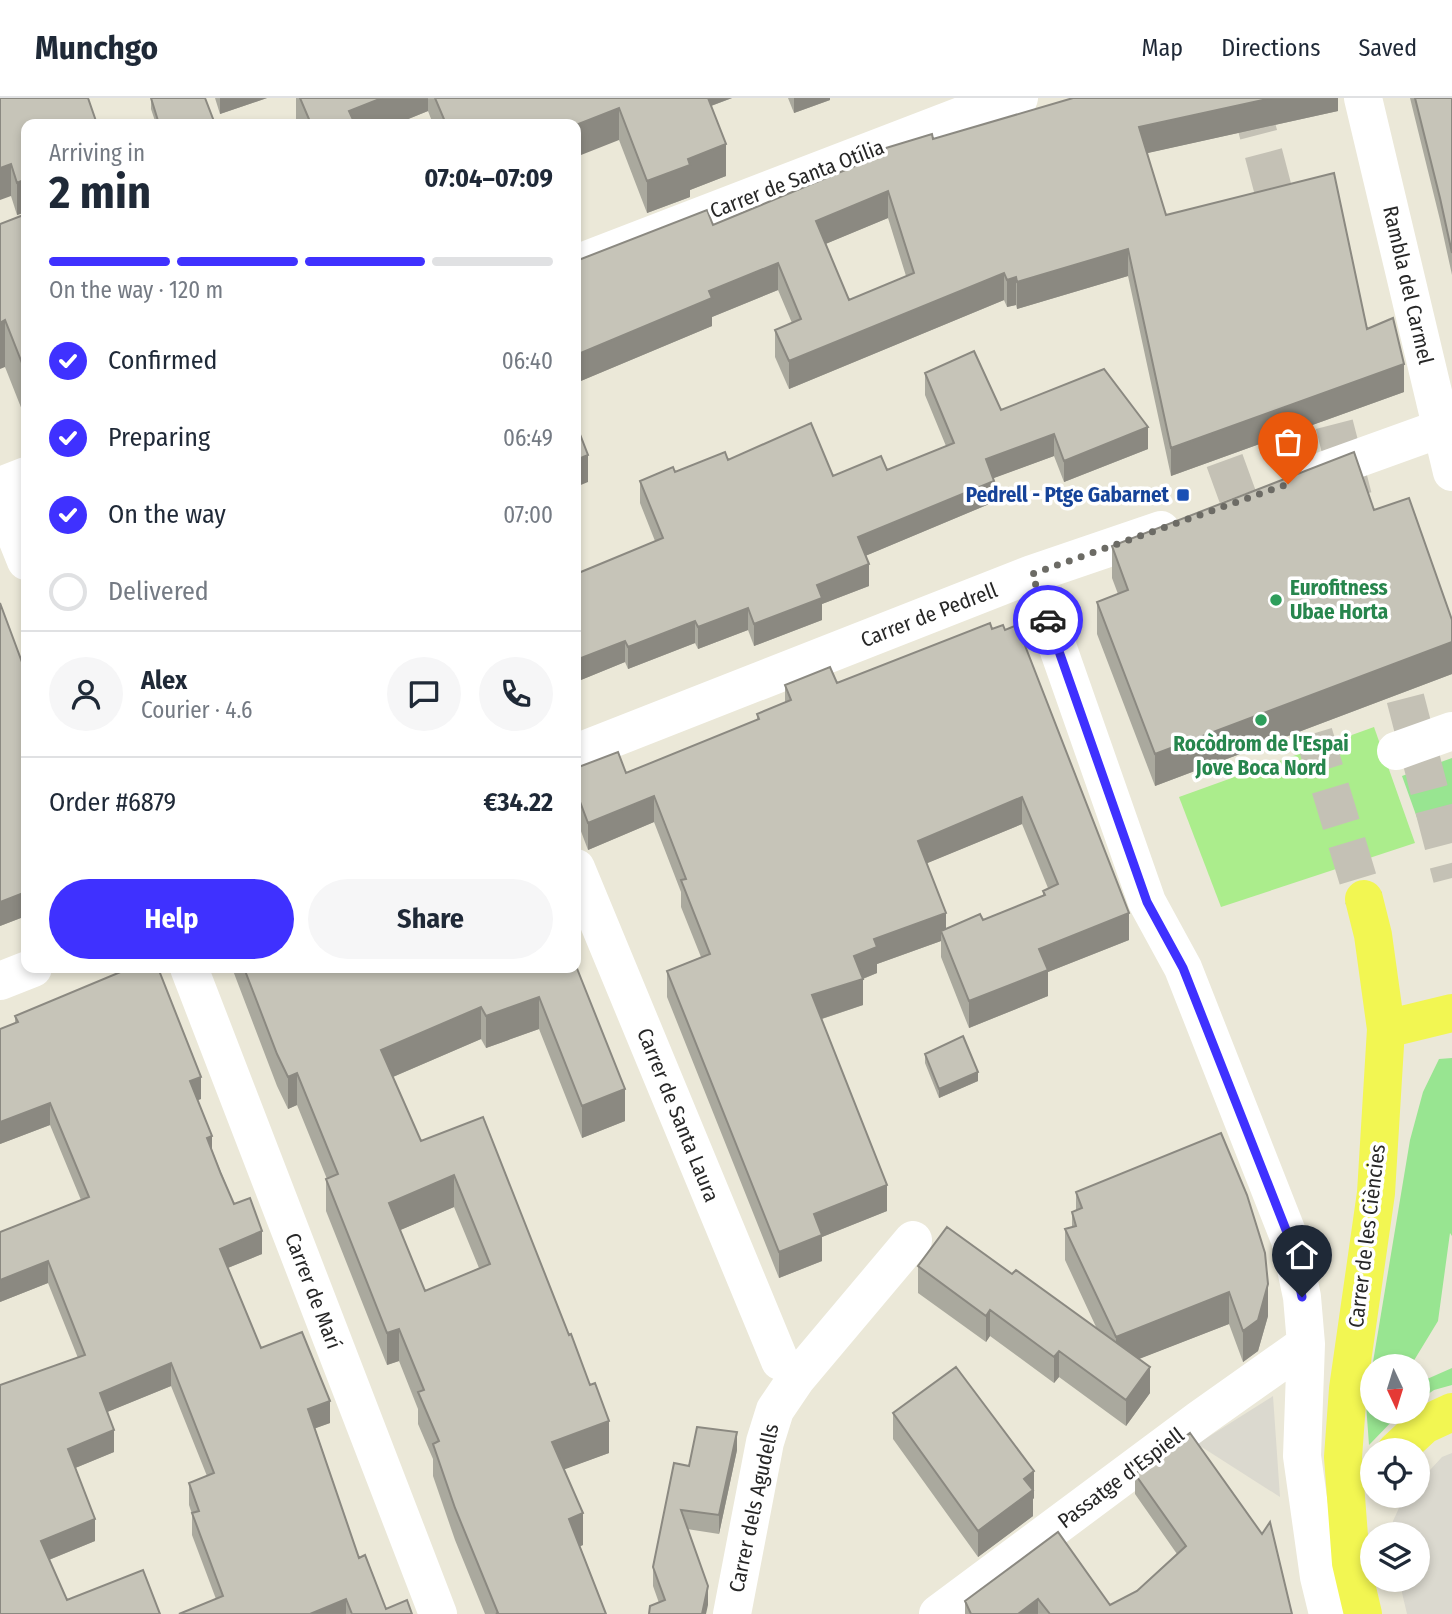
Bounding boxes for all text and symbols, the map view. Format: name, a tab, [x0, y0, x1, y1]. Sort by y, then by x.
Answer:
text: Munchgo	[35, 28, 158, 68]
text: Map	[1142, 34, 1183, 62]
text: Directions	[1221, 34, 1320, 62]
text: Saved	[1358, 34, 1417, 62]
street label: Carrer de Santa Otília	[706, 134, 888, 224]
text: Arriving in	[49, 139, 145, 167]
text: 07:04–07:09	[424, 163, 553, 194]
text: 2 min	[49, 165, 151, 220]
street label: Rambla del Carmel	[1377, 203, 1439, 367]
text: On the way · 120 m	[49, 276, 223, 304]
icon: check	[49, 342, 87, 380]
text: Confirmed	[108, 345, 218, 376]
text: 06:40	[502, 347, 553, 375]
pin	[1258, 412, 1318, 484]
icon: check	[49, 419, 87, 457]
text: Preparing	[108, 422, 210, 453]
icon: bag	[1269, 423, 1307, 461]
text: 06:49	[503, 424, 553, 452]
place label: Pedrell - Ptge Gabarnet	[966, 482, 1170, 508]
marker: Pedrell - Ptge Gabarnet	[1175, 487, 1191, 503]
icon: check	[49, 496, 87, 534]
text: On the way	[108, 499, 226, 530]
text: 07:00	[503, 501, 553, 529]
place label: Eurofitness Ubae Horta	[1290, 575, 1388, 625]
text: Delivered	[108, 576, 209, 607]
street label: Carrer de Pedrell	[857, 577, 1001, 653]
courier	[1013, 585, 1083, 655]
marker: Eurofitness Ubae Horta	[1268, 592, 1284, 608]
icon: car	[1029, 601, 1067, 639]
button: person	[49, 657, 123, 731]
button: chat	[387, 657, 461, 731]
button: phone	[479, 657, 553, 731]
text: Alex	[141, 665, 187, 696]
text: Courier · 4.6	[141, 696, 252, 724]
marker: Rocòdrom de l'Espai Jove Boca Nord	[1253, 712, 1269, 728]
place label: Rocòdrom de l'Espai Jove Boca Nord	[1173, 731, 1349, 781]
text: Order #6879	[49, 787, 176, 818]
text: €34.22	[483, 787, 553, 818]
button: Help	[49, 879, 294, 959]
button: Share	[308, 879, 553, 959]
street label: Carrer de Santa Laura	[631, 1024, 725, 1206]
street label: Carrer de les Ciències	[1343, 1143, 1391, 1329]
pin	[1272, 1225, 1332, 1297]
street label: Carrer de Marí	[279, 1229, 347, 1353]
icon: home	[1283, 1236, 1321, 1274]
north arrow	[1360, 1354, 1430, 1424]
map controls	[1360, 1354, 1430, 1592]
street label: Carrer dels Agudells	[723, 1421, 785, 1595]
street label: Passatge d'Espiell	[1053, 1422, 1190, 1534]
button: locate	[1360, 1438, 1430, 1508]
button: layers	[1360, 1522, 1430, 1592]

